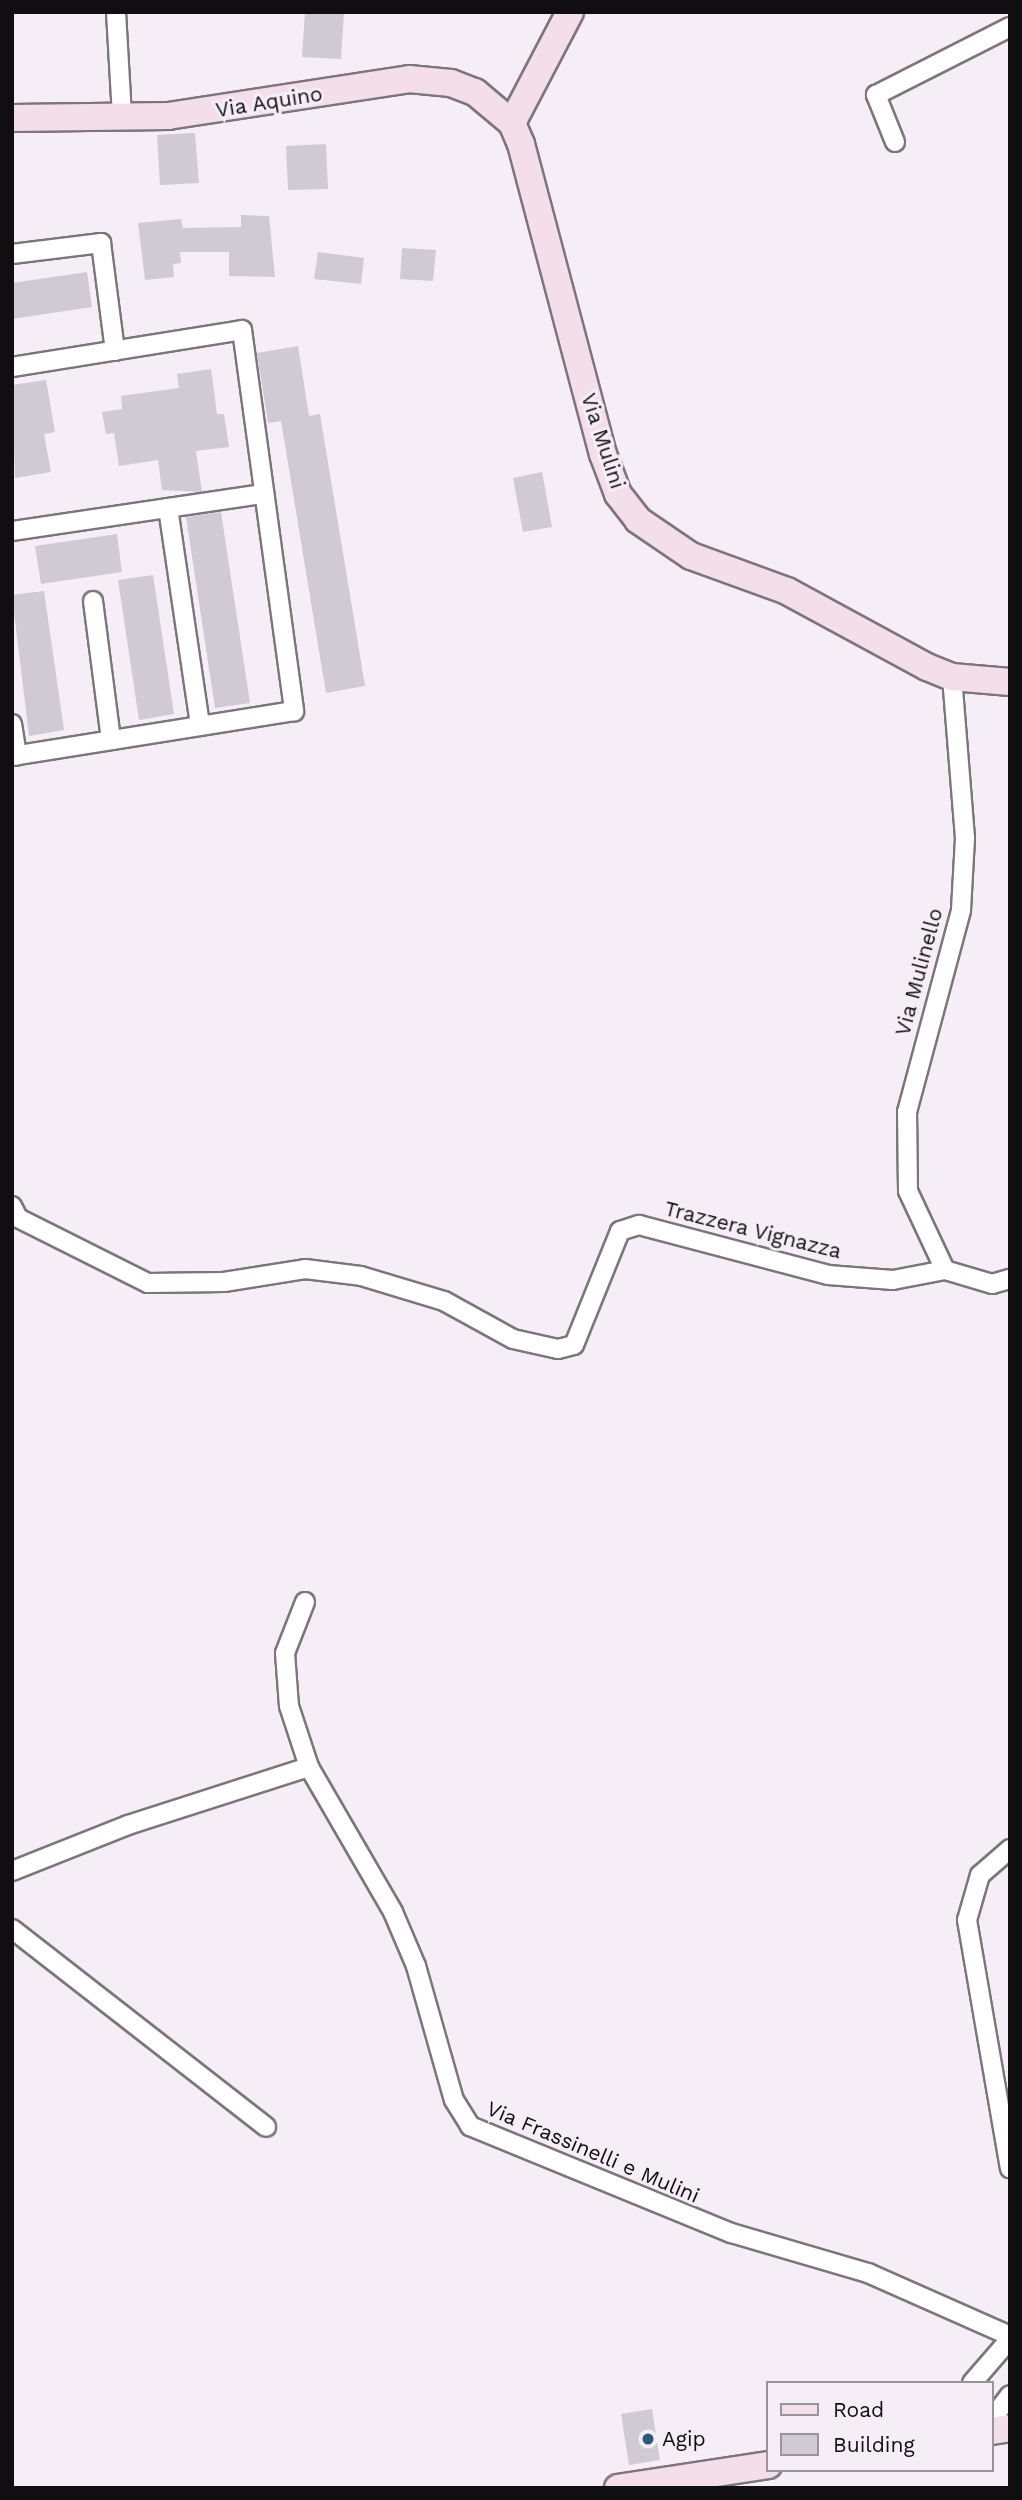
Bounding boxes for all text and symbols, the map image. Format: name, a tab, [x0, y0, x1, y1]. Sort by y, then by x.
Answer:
street label: Via Aquino	[213, 81, 325, 123]
street label: Via Mulini	[576, 390, 630, 492]
street label: Via Mulinello	[890, 905, 948, 1039]
street label: Trazzera Vignazza	[661, 1196, 845, 1264]
street label: Via Frassinelli e Mulini	[483, 2096, 703, 2208]
legend	[766, 2381, 994, 2472]
text: Road	[833, 2397, 884, 2422]
place label: Agip	[662, 2426, 706, 2452]
marker: Agip	[640, 2431, 656, 2447]
text: Building	[833, 2432, 915, 2457]

